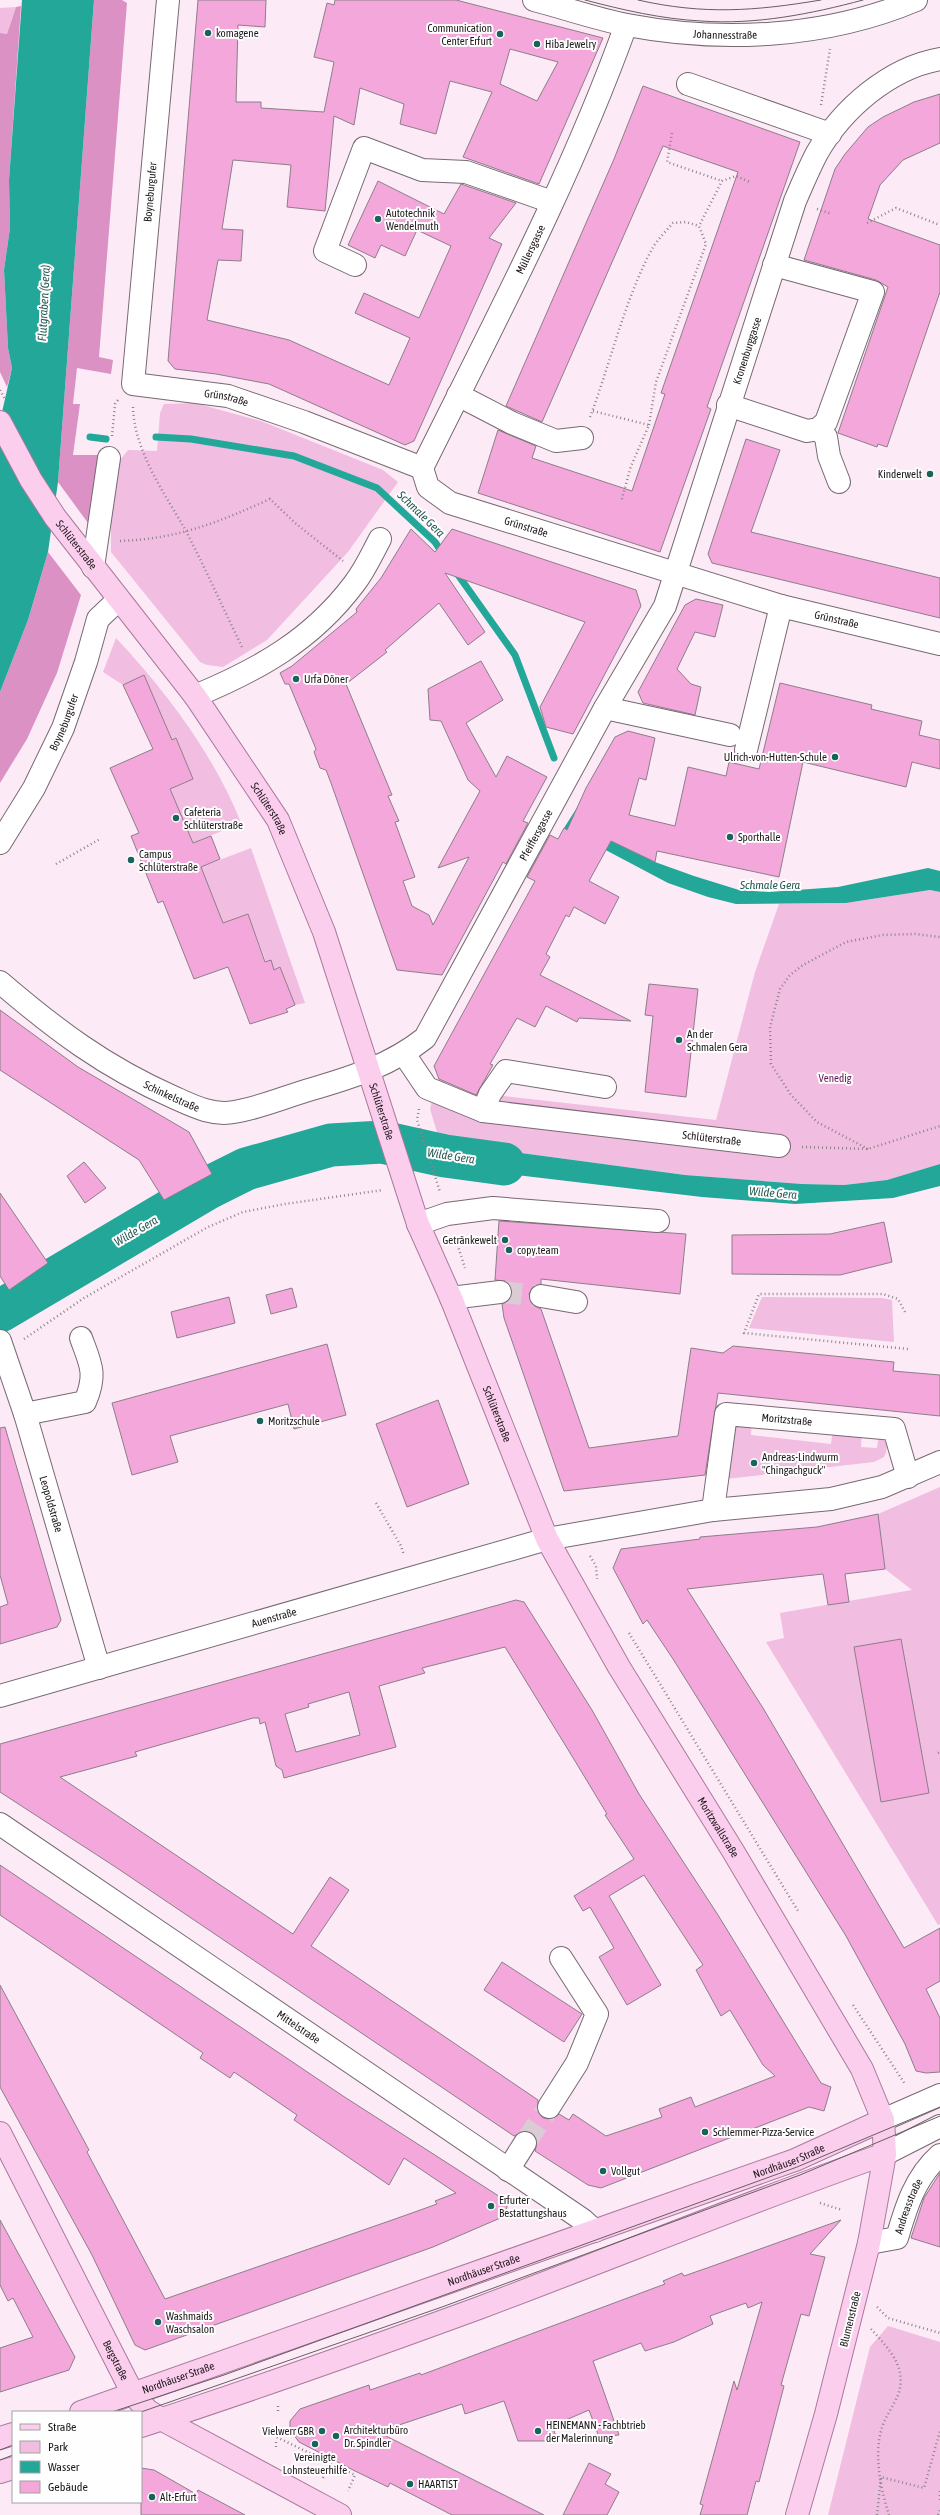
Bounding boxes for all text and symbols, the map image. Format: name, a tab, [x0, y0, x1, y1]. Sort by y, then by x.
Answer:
place label: Communication Center Erfurt	[427, 22, 492, 47]
place label: komagene	[216, 27, 259, 39]
marker: komagene	[203, 28, 213, 38]
street label: Johannesstraße	[693, 28, 757, 41]
marker: Communication Center Erfurt	[495, 29, 505, 39]
place label: Hiba Jewelry	[545, 38, 597, 50]
marker: Hiba Jewelry	[532, 39, 542, 49]
street label: Boyneburgufer	[141, 161, 159, 222]
place label: Autotechnik Wendelmuth	[386, 207, 439, 232]
marker: Autotechnik Wendelmuth	[373, 214, 383, 224]
street label: Müllersgasse	[514, 223, 547, 276]
water label: Flutgraben (Gera)	[35, 264, 53, 342]
street label: Kronenburggasse	[731, 316, 763, 386]
street label: Grünstraße	[204, 387, 250, 409]
place label: Kinderwelt	[878, 468, 922, 480]
marker: Kinderwelt	[925, 469, 935, 479]
water label: Schmale Gera	[394, 487, 448, 540]
street label: Grünstraße	[503, 514, 550, 539]
street label: Schlüterstraße	[54, 518, 100, 572]
street label: Grünstraße	[813, 608, 860, 630]
place label: Urfa Döner	[304, 673, 349, 685]
marker: Urfa Döner	[291, 674, 301, 684]
street label: Boyneburgufer	[47, 692, 81, 752]
place label: Ulrich-von-Hutten-Schule	[724, 751, 827, 763]
marker: Ulrich-von-Hutten-Schule	[830, 752, 840, 762]
street label: Schlüterstraße	[249, 780, 289, 836]
place label: Cafeteria Schlüterstraße	[184, 806, 243, 831]
street label: Pfeiffersgasse	[517, 807, 555, 863]
marker: Cafeteria Schlüterstraße	[171, 813, 181, 823]
place label: Sporthalle	[738, 831, 780, 843]
marker: Sporthalle	[725, 832, 735, 842]
place label: Campus Schlüterstraße	[139, 848, 198, 873]
marker: Campus Schlüterstraße	[126, 855, 136, 865]
water label: Schmale Gera	[739, 878, 801, 892]
place label: An der Schmalen Gera	[687, 1028, 748, 1053]
marker: An der Schmalen Gera	[674, 1035, 684, 1045]
park label: Venedig	[819, 1072, 852, 1084]
street label: Schinkelstraße	[142, 1078, 201, 1114]
street label: Schlüterstraße	[367, 1082, 397, 1141]
street label: Schlüterstraße	[682, 1129, 742, 1147]
water label: Wilde Gera	[426, 1145, 476, 1167]
water label: Wilde Gera	[749, 1184, 798, 1202]
water label: Wilde Gera	[112, 1213, 161, 1249]
place label: Getränkewelt	[442, 1234, 497, 1246]
marker: Getränkewelt	[500, 1235, 510, 1245]
place label: copy.team	[517, 1244, 559, 1256]
marker: copy.team	[504, 1245, 514, 1255]
street label: Schlüterstraße	[481, 1384, 514, 1444]
street label: Moritzstraße	[761, 1411, 813, 1428]
place label: Moritzschule	[268, 1415, 320, 1427]
marker: Moritzschule	[255, 1416, 265, 1426]
place label: Andreas-Lindwurm "Chingachguck"	[762, 1451, 838, 1476]
marker: Andreas-Lindwurm "Chingachguck"	[749, 1458, 759, 1468]
street label: Leopoldstraße	[37, 1474, 65, 1534]
street label: Auenstraße	[250, 1605, 298, 1630]
street label: Moritzwallstraße	[695, 1795, 741, 1859]
street label: Mittelstraße	[275, 2008, 322, 2046]
place label: Schlemmer-Pizza-Service	[713, 2126, 814, 2138]
marker: Schlemmer-Pizza-Service	[700, 2127, 710, 2137]
street label: Nordhäuser Straße	[751, 2141, 826, 2180]
place label: Vollgut	[611, 2165, 640, 2177]
marker: Vollgut	[598, 2166, 608, 2176]
street label: Andreasstraße	[892, 2177, 925, 2236]
place label: Erfurter Bestattungshaus	[499, 2194, 567, 2219]
marker: Erfurter Bestattungshaus	[486, 2201, 496, 2211]
street label: Nordhäuser Straße	[446, 2252, 521, 2288]
street label: Blumenstraße	[837, 2290, 863, 2348]
place label: Washmaids Waschsalon	[166, 2310, 214, 2335]
marker: Washmaids Waschsalon	[153, 2317, 163, 2327]
street label: Bergstraße	[101, 2338, 131, 2382]
street label: Nordhäuser Straße	[140, 2359, 216, 2396]
legend	[12, 2411, 142, 2503]
place label: HEINEMANN - Fachbtrieb der Malerinnung	[546, 2419, 646, 2444]
text: Straße	[48, 2420, 76, 2434]
place label: Architekturbüro Dr. Spindler	[344, 2424, 408, 2449]
place label: Vielwerr GBR	[262, 2425, 314, 2437]
marker: Vielwerr GBR	[317, 2426, 327, 2436]
marker: HEINEMANN - Fachbtrieb der Malerinnung	[533, 2426, 543, 2436]
marker: Architekturbüro Dr. Spindler	[331, 2431, 341, 2441]
marker: Vereinigte Lohnsteuerhilfe	[310, 2439, 320, 2449]
text: Park	[48, 2440, 69, 2454]
place label: Vereinigte Lohnsteuerhilfe	[283, 2451, 347, 2476]
text: Wasser	[48, 2460, 80, 2474]
place label: HAARTIST	[418, 2478, 458, 2490]
marker: HAARTIST	[405, 2479, 415, 2489]
text: Gebäude	[48, 2480, 88, 2494]
place label: Alt-Erfurt	[160, 2491, 197, 2503]
marker: Alt-Erfurt	[147, 2492, 157, 2502]

